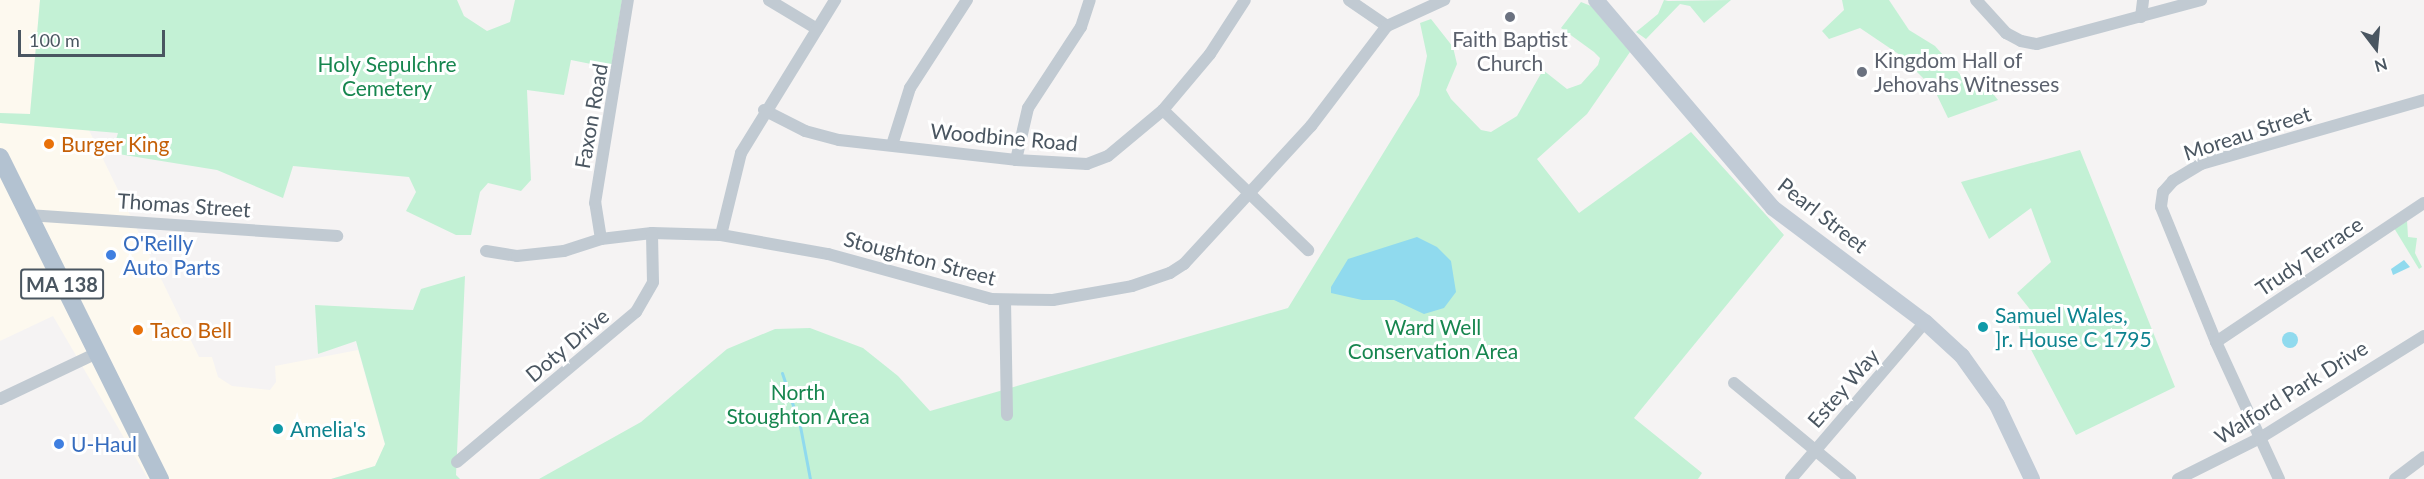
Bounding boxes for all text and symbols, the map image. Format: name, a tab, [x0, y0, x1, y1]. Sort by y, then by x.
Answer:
marker: Faith Baptist Church	[1503, 10, 1517, 24]
scale bar	[21, 18, 168, 56]
north arrow	[2346, 18, 2406, 78]
place label: Faith Baptist Church	[1452, 26, 1568, 76]
text: 100 m	[29, 29, 80, 51]
place label: Kingdom Hall of Jehovahs Witnesses	[1874, 47, 2060, 97]
park label: Holy Sepulchre Cemetery	[317, 51, 457, 101]
text: N	[2373, 55, 2390, 77]
street label: Faxon Road	[569, 61, 613, 171]
marker: Kingdom Hall of Jehovahs Witnesses	[1855, 65, 1869, 79]
street label: Moreau Street	[2180, 101, 2314, 165]
street label: Woodbine Road	[929, 118, 1079, 156]
place label: Burger King	[61, 131, 170, 157]
marker: Burger King	[42, 137, 56, 151]
street label: Pearl Street	[1773, 172, 1873, 258]
street label: Thomas Street	[117, 188, 251, 222]
street label: Trudy Terrace	[2250, 211, 2368, 301]
street label: Stoughton Street	[841, 226, 999, 290]
place label: O'Reilly Auto Parts	[123, 230, 220, 280]
marker: O'Reilly Auto Parts	[104, 248, 118, 262]
road number: MA 138	[19, 267, 106, 301]
place label: Samuel Wales, ]r. House C 1795	[1995, 302, 2152, 352]
street label: Doty Drive	[520, 303, 614, 387]
park label: Ward Well Conservation Area	[1347, 314, 1519, 364]
place label: Taco Bell	[150, 317, 232, 343]
marker: Samuel Wales, ]r. House C 1795	[1976, 320, 1990, 334]
marker: Taco Bell	[131, 323, 145, 337]
street label: Walford Park Drive	[2210, 335, 2372, 449]
street label: Estey Way	[1802, 343, 1884, 433]
park label: North Stoughton Area	[726, 379, 870, 429]
place label: Amelia's	[290, 416, 366, 442]
marker: Amelia's	[271, 422, 285, 436]
place label: U-Haul	[71, 431, 137, 457]
marker: U-Haul	[52, 437, 66, 451]

